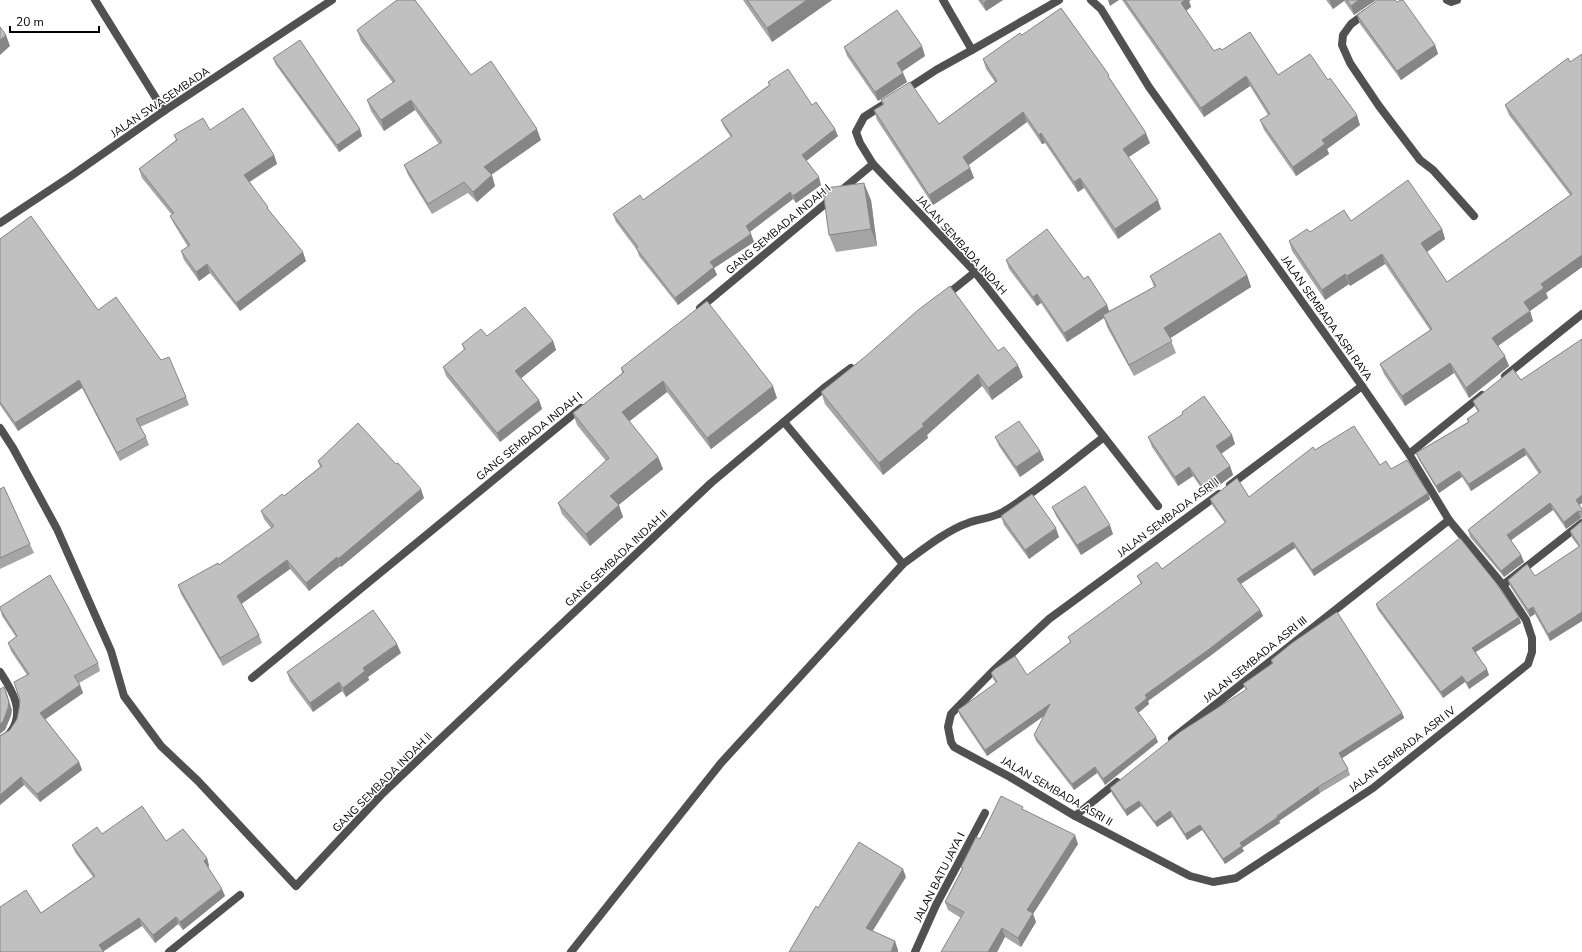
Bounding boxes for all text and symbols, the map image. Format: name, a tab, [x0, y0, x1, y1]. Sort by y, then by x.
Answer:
scale bar	[10, 8, 99, 34]
text: 20 m	[16, 14, 44, 30]
street label: JALAN SWASEMBADA	[107, 64, 213, 142]
street label: GANG SEMBADA INDAH I	[723, 181, 834, 278]
street label: JALAN SEMBADA INDAH	[912, 192, 1010, 298]
street label: JALAN SEMBADA ASRI RAYA	[1277, 252, 1376, 384]
street label: GANG SEMBADA INDAH I	[473, 389, 586, 484]
street label: JALAN SEMBADA ASRI I	[1114, 474, 1222, 561]
street label: GANG SEMBADA INDAH II	[562, 507, 671, 610]
street label: JALAN SEMBADA ASRI III	[1200, 613, 1310, 707]
street label: JALAN SEMBADA ASRI IV	[1345, 703, 1459, 796]
street label: GANG SEMBADA INDAH II	[329, 729, 436, 836]
street label: JALAN SEMBADA ASRI II	[997, 753, 1115, 830]
street label: JALAN BATU JAYA I	[910, 830, 969, 925]

